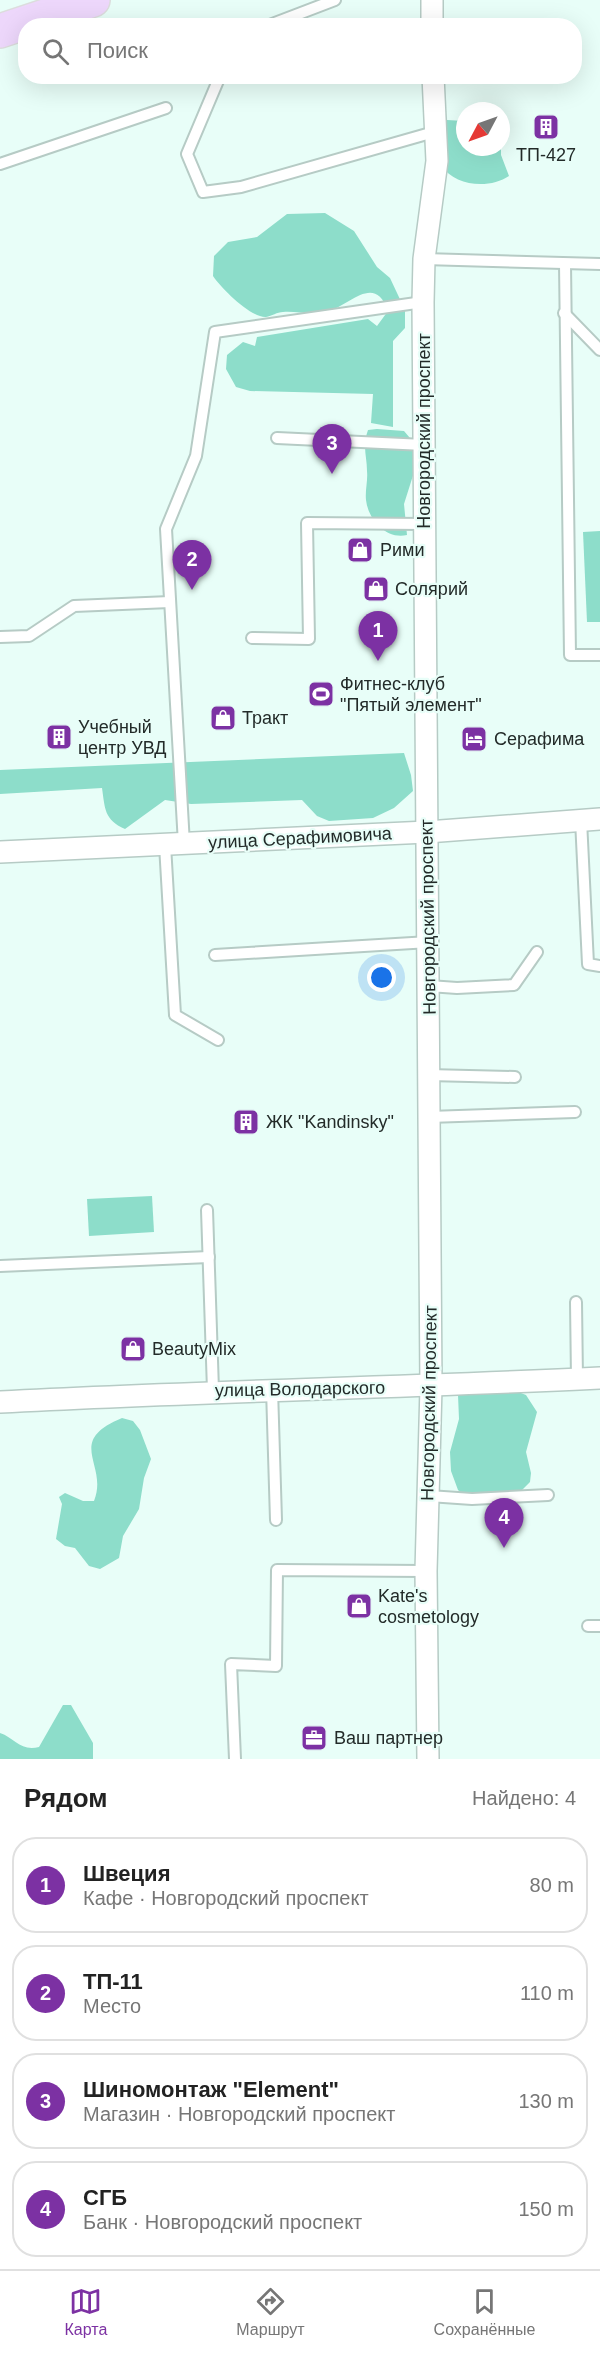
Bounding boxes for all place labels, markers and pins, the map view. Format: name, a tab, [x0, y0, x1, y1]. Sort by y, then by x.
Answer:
building icon: ТП-427	[531, 112, 561, 142]
place label: ТП-427	[516, 145, 576, 165]
pin: 3	[312, 424, 352, 474]
shop icon: Рими	[345, 535, 375, 565]
pin: 2	[172, 540, 212, 590]
place label: Рими	[380, 540, 425, 560]
shop icon: Солярий	[361, 574, 391, 604]
place label: Солярий	[395, 579, 468, 599]
pin: 1	[358, 612, 398, 661]
place label: Фитнес-клуб "Пятый элемент"	[340, 674, 482, 715]
sports icon: Фитнес-клуб "Пятый элемент"	[306, 679, 336, 709]
shop icon: Тракт	[208, 703, 238, 733]
place label: Тракт	[242, 708, 288, 728]
place label: Учебный центр УВД	[78, 717, 167, 758]
building icon: Учебный центр УВД	[44, 722, 74, 752]
hotel icon: Серафима	[459, 724, 489, 754]
place label: Серафима	[494, 729, 585, 749]
building icon: ЖК "Kandinsky"	[231, 1107, 261, 1137]
place label: ЖК "Kandinsky"	[266, 1112, 394, 1132]
shop icon: BeautyMix	[118, 1334, 148, 1364]
place label: BeautyMix	[152, 1339, 236, 1359]
pin: 4	[484, 1498, 524, 1548]
place label: Kate's cosmetology	[378, 1586, 479, 1627]
shop icon: Kate's cosmetology	[344, 1591, 374, 1621]
office icon: Ваш партнер	[299, 1723, 329, 1753]
place label: Ваш партнер	[334, 1728, 443, 1748]

